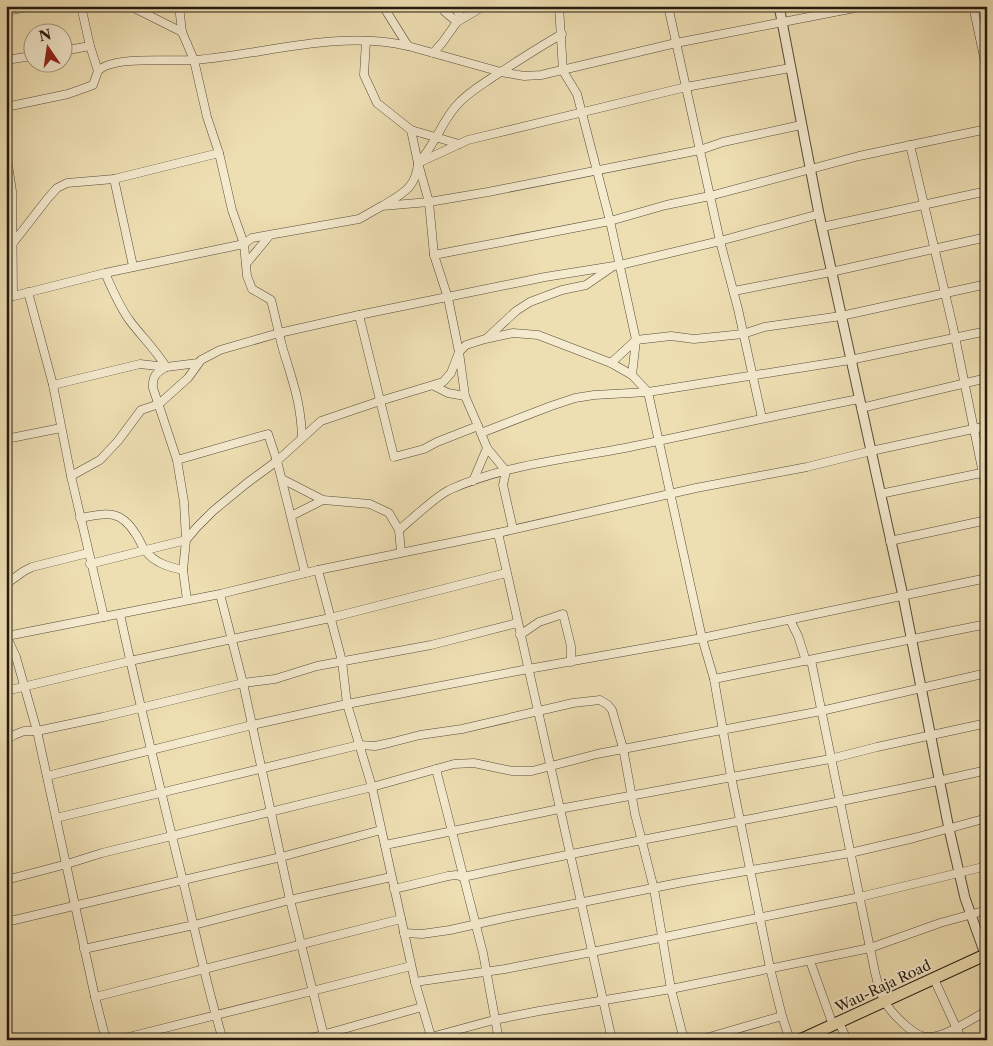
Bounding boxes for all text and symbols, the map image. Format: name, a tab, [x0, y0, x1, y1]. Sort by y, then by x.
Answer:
north arrow	[22, 22, 72, 72]
text: N	[37, 25, 53, 45]
street label: Wau-Raja Road	[831, 956, 934, 1016]

